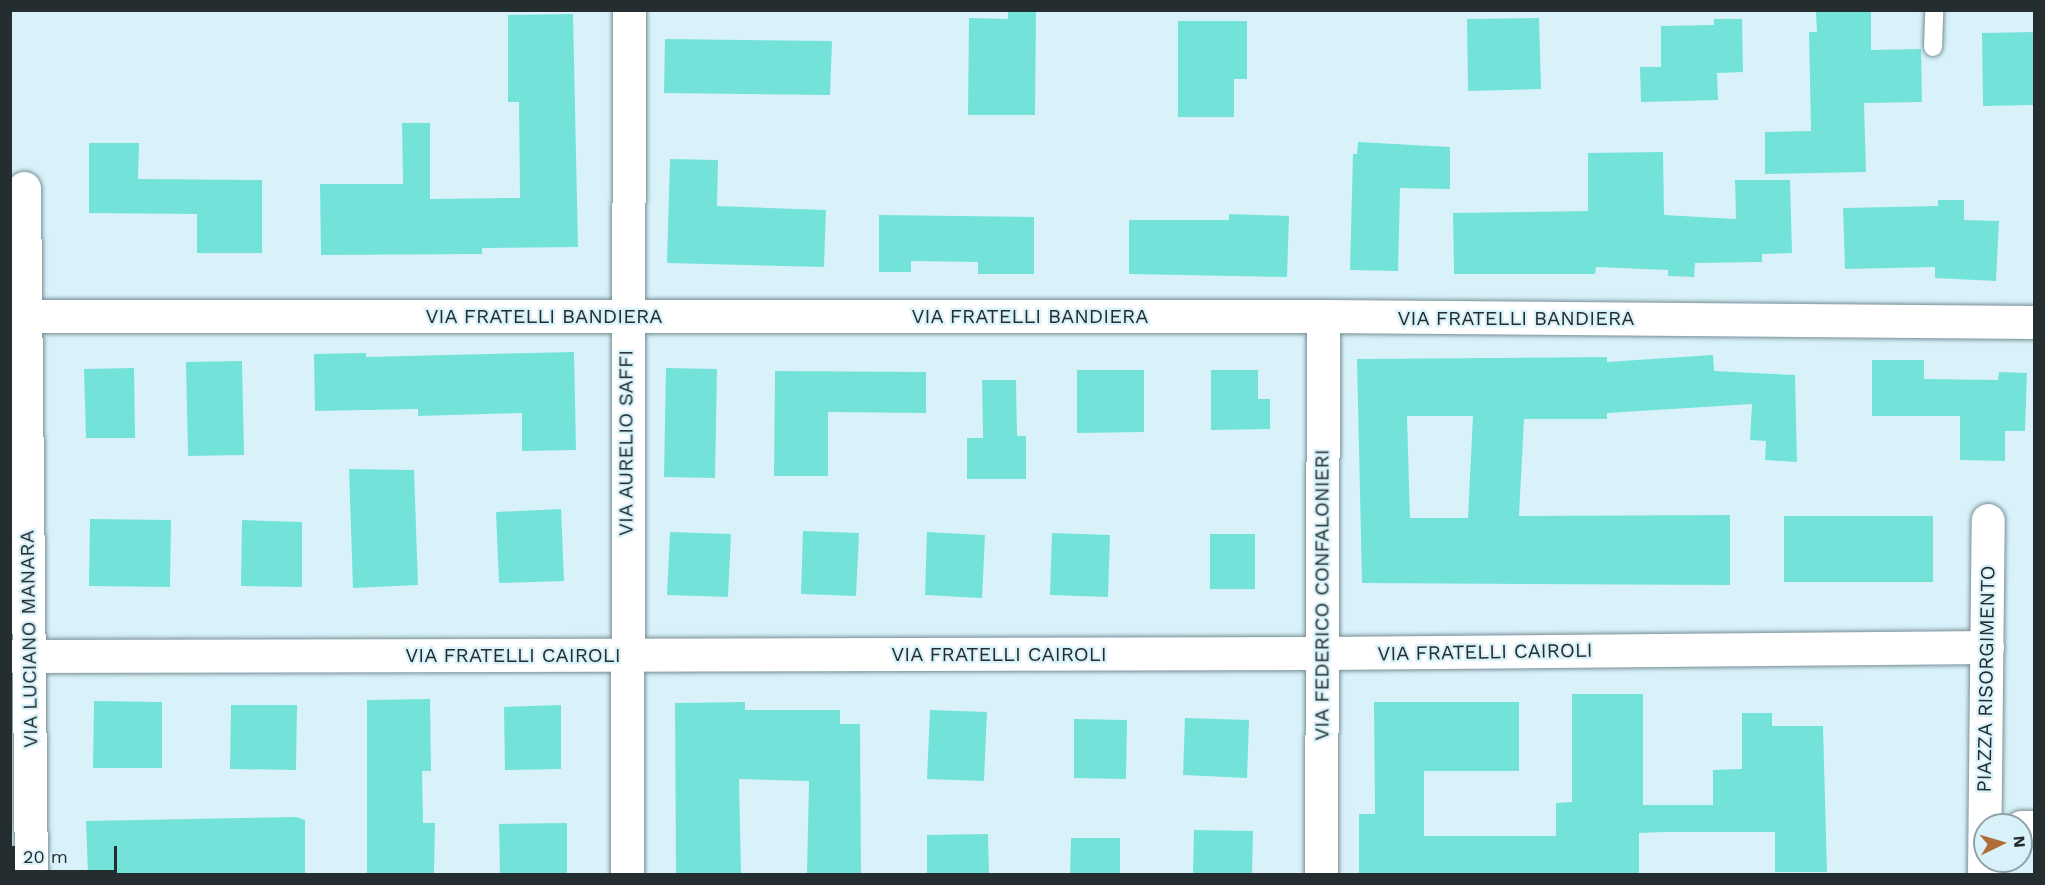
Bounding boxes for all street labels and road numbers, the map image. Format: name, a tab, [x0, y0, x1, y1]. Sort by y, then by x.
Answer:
street label: VIA FRATELLI BANDIERA	[425, 304, 663, 328]
street label: VIA FRATELLI BANDIERA	[911, 304, 1149, 328]
street label: VIA FRATELLI BANDIERA	[1397, 306, 1635, 330]
street label: VIA AURELIO SAFFI	[614, 349, 638, 537]
street label: VIA FEDERICO CONFALONIERI	[1310, 449, 1334, 741]
street label: VIA LUCIANO MANARA	[15, 529, 43, 749]
street label: PIAZZA RISORGIMENTO	[1972, 565, 2000, 793]
street label: VIA FRATELLI CAIROLI	[1377, 638, 1593, 666]
street label: VIA FRATELLI CAIROLI	[891, 642, 1107, 666]
street label: VIA FRATELLI CAIROLI	[405, 643, 621, 667]

